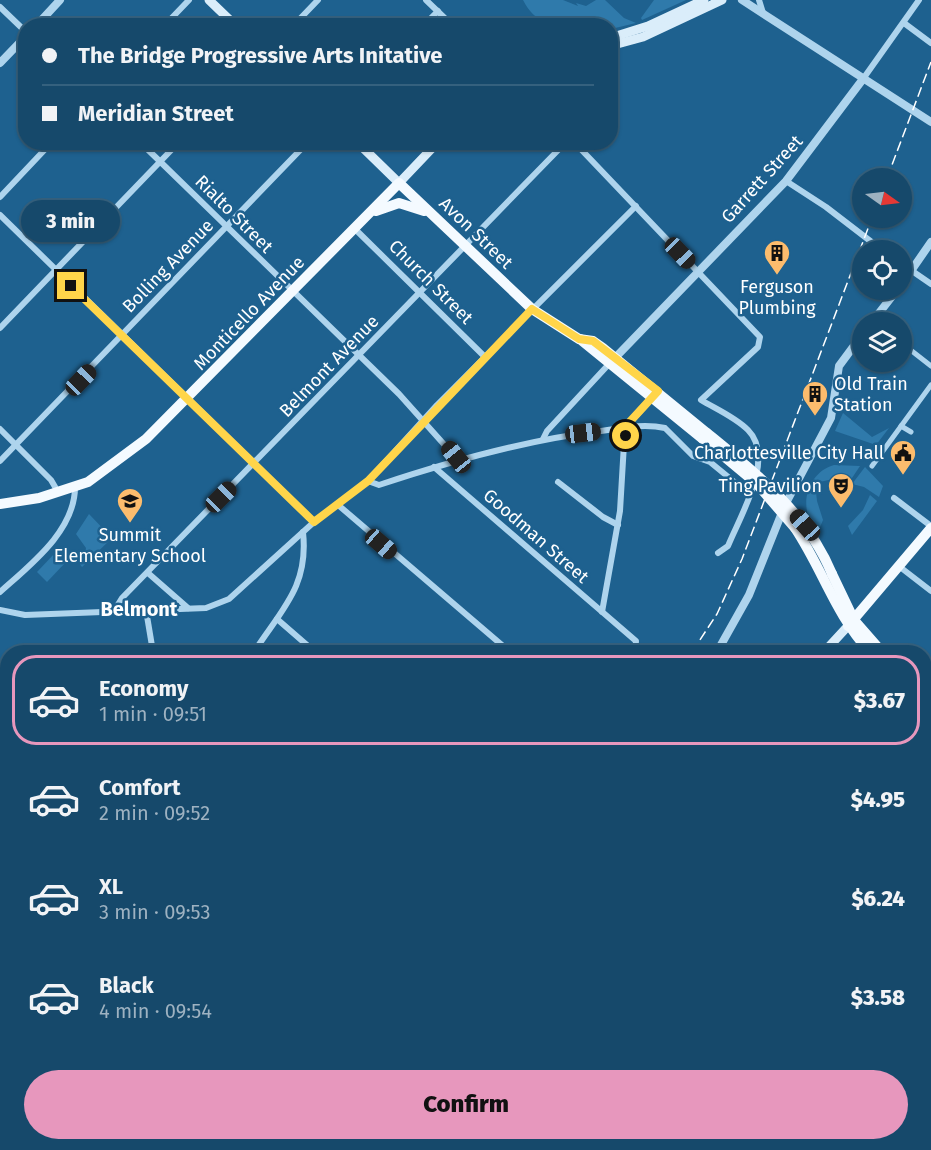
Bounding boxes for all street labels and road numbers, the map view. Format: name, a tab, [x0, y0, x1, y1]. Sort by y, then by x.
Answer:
street label: Garrett Street	[717, 130, 808, 228]
street label: Rialto Street	[190, 170, 278, 258]
street label: Avon Street	[435, 193, 518, 274]
street label: Bolling Avenue	[118, 215, 218, 317]
street label: Church Street	[384, 235, 478, 329]
street label: Monticello Avenue	[189, 251, 309, 375]
street label: Belmont Avenue	[275, 310, 383, 422]
street label: Goodman Street	[479, 484, 594, 588]

